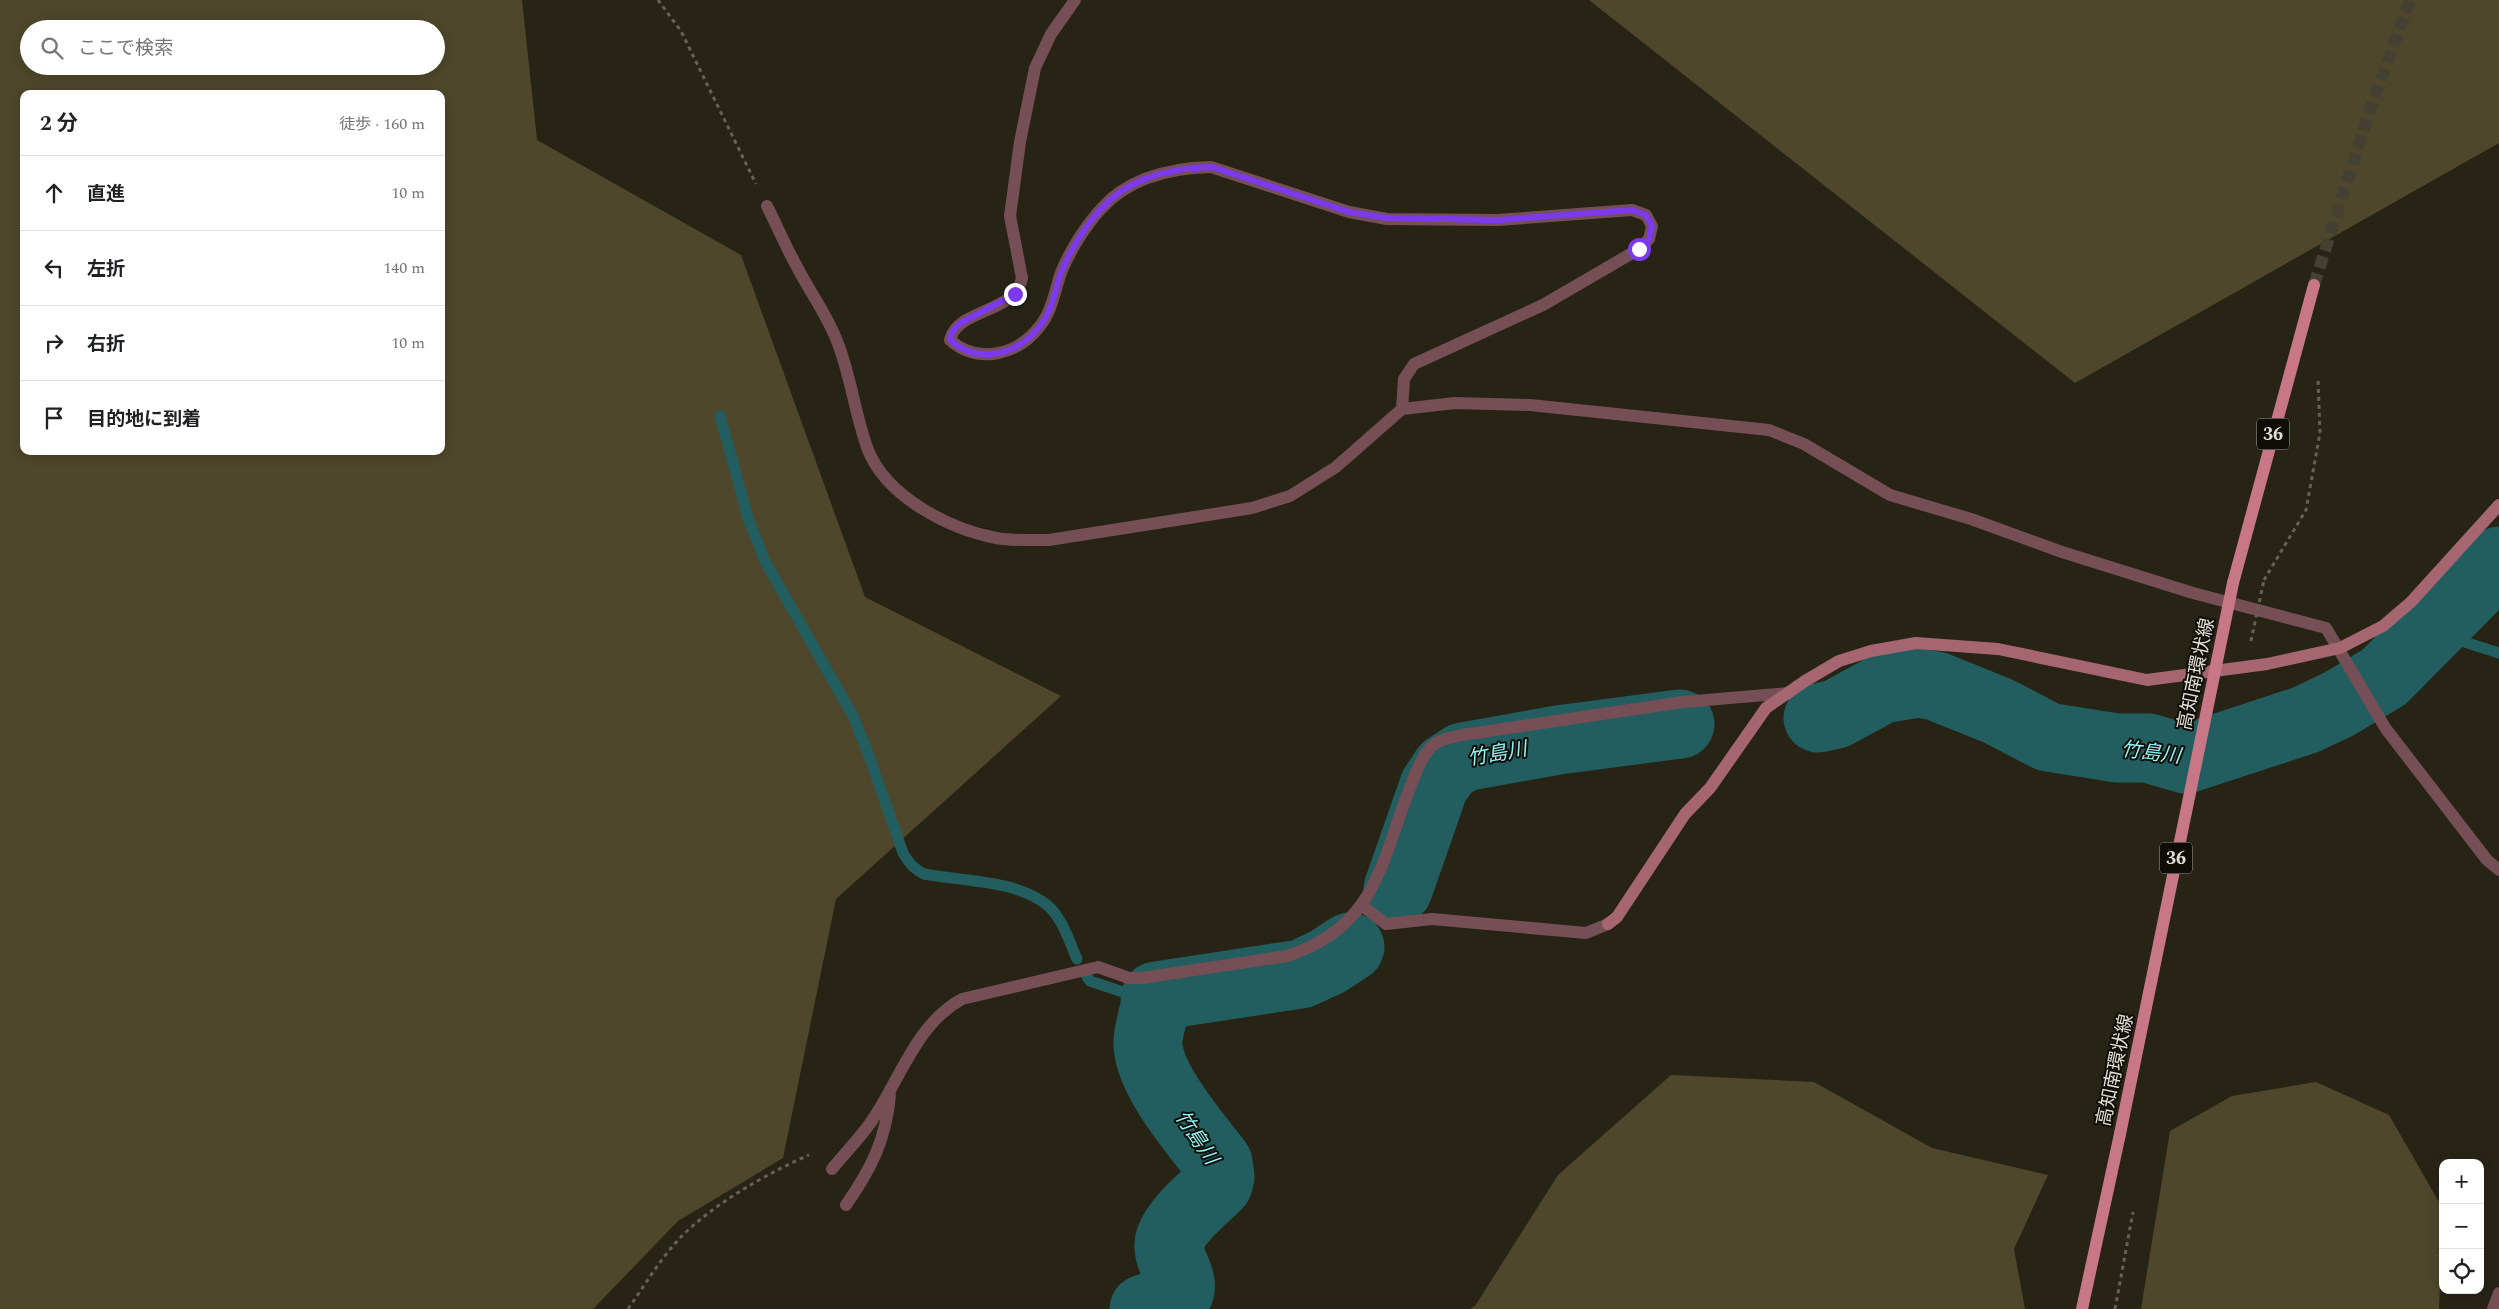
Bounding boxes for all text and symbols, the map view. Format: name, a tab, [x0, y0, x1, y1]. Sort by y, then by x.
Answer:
search box	[20, 20, 445, 75]
icon: search	[38, 34, 66, 62]
text: ここで検索	[78, 34, 173, 63]
text: 2 分	[40, 108, 78, 140]
text: 徒歩 · 160 m	[339, 112, 425, 136]
icon: ahead	[40, 179, 68, 207]
text: 直進	[87, 180, 125, 209]
text: 10 m	[391, 181, 425, 205]
route start	[1628, 238, 1651, 261]
icon: left	[40, 254, 68, 282]
text: 左折	[87, 255, 125, 284]
text: 140 m	[383, 256, 425, 280]
route end	[1004, 283, 1027, 306]
icon: right	[40, 329, 68, 357]
text: 右折	[87, 330, 125, 359]
text: 10 m	[391, 331, 425, 355]
icon: arrive	[40, 404, 68, 432]
text: 目的地に到着	[87, 405, 201, 434]
road number: 36	[2257, 418, 2289, 449]
street label: 高知南環状線	[2170, 616, 2223, 733]
water label: 竹島川	[1465, 734, 1531, 774]
water label: 竹島川	[2119, 734, 2184, 772]
road number: 36	[2160, 842, 2192, 874]
street label: 高知南環状線	[2089, 1012, 2142, 1129]
water label: 竹島川	[1167, 1104, 1227, 1172]
map controls	[2439, 1159, 2484, 1294]
button: +	[2439, 1159, 2484, 1204]
button: −	[2439, 1204, 2484, 1249]
button: locate	[2439, 1249, 2484, 1294]

